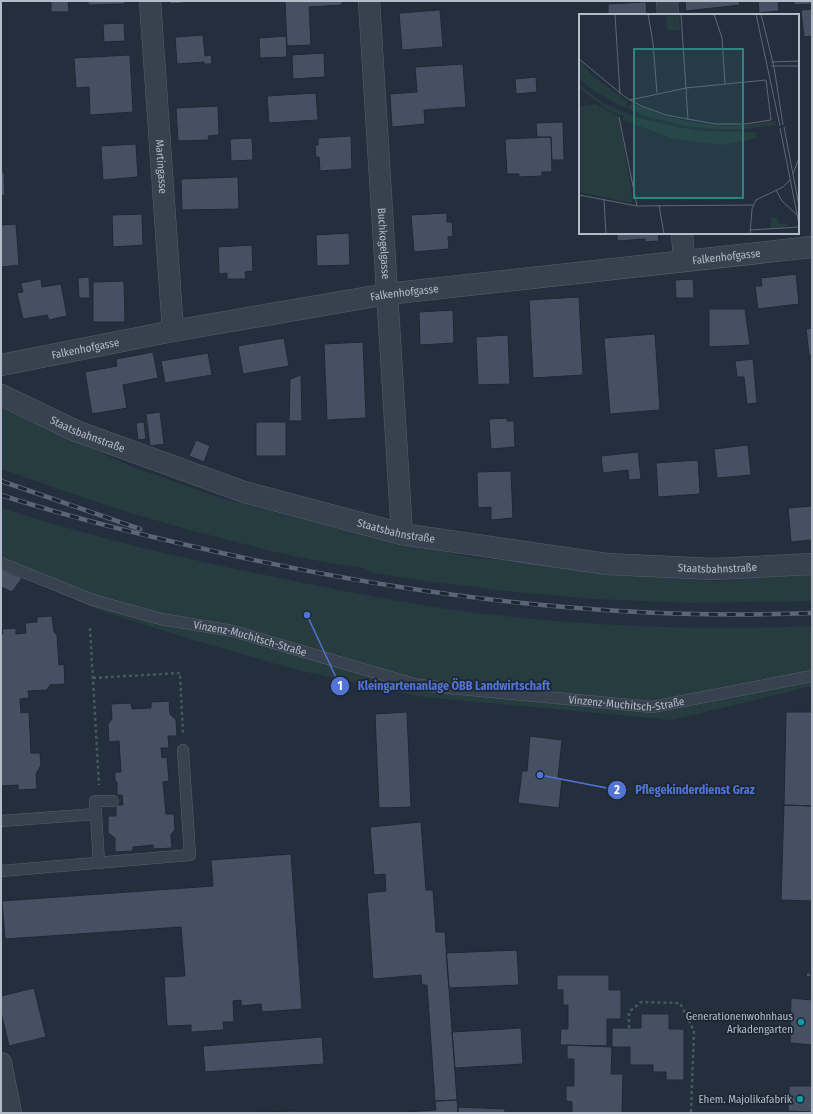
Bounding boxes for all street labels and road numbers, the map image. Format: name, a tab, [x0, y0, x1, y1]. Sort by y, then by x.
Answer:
street label: Martingasse	[153, 139, 170, 194]
street label: Buchkogelgasse	[375, 207, 393, 280]
street label: Falkenhofgasse	[692, 246, 761, 267]
street label: Falkenhofgasse	[369, 282, 439, 303]
street label: Falkenhofgasse	[50, 335, 120, 361]
street label: Staatsbahnstraße	[48, 413, 127, 455]
street label: Staatsbahnstraße	[356, 516, 436, 545]
street label: Staatsbahnstraße	[677, 560, 757, 576]
street label: Vinzenz-Muchitsch-Straße	[192, 618, 308, 659]
street label: Vinzenz-Muchitsch-Straße	[568, 693, 685, 713]

